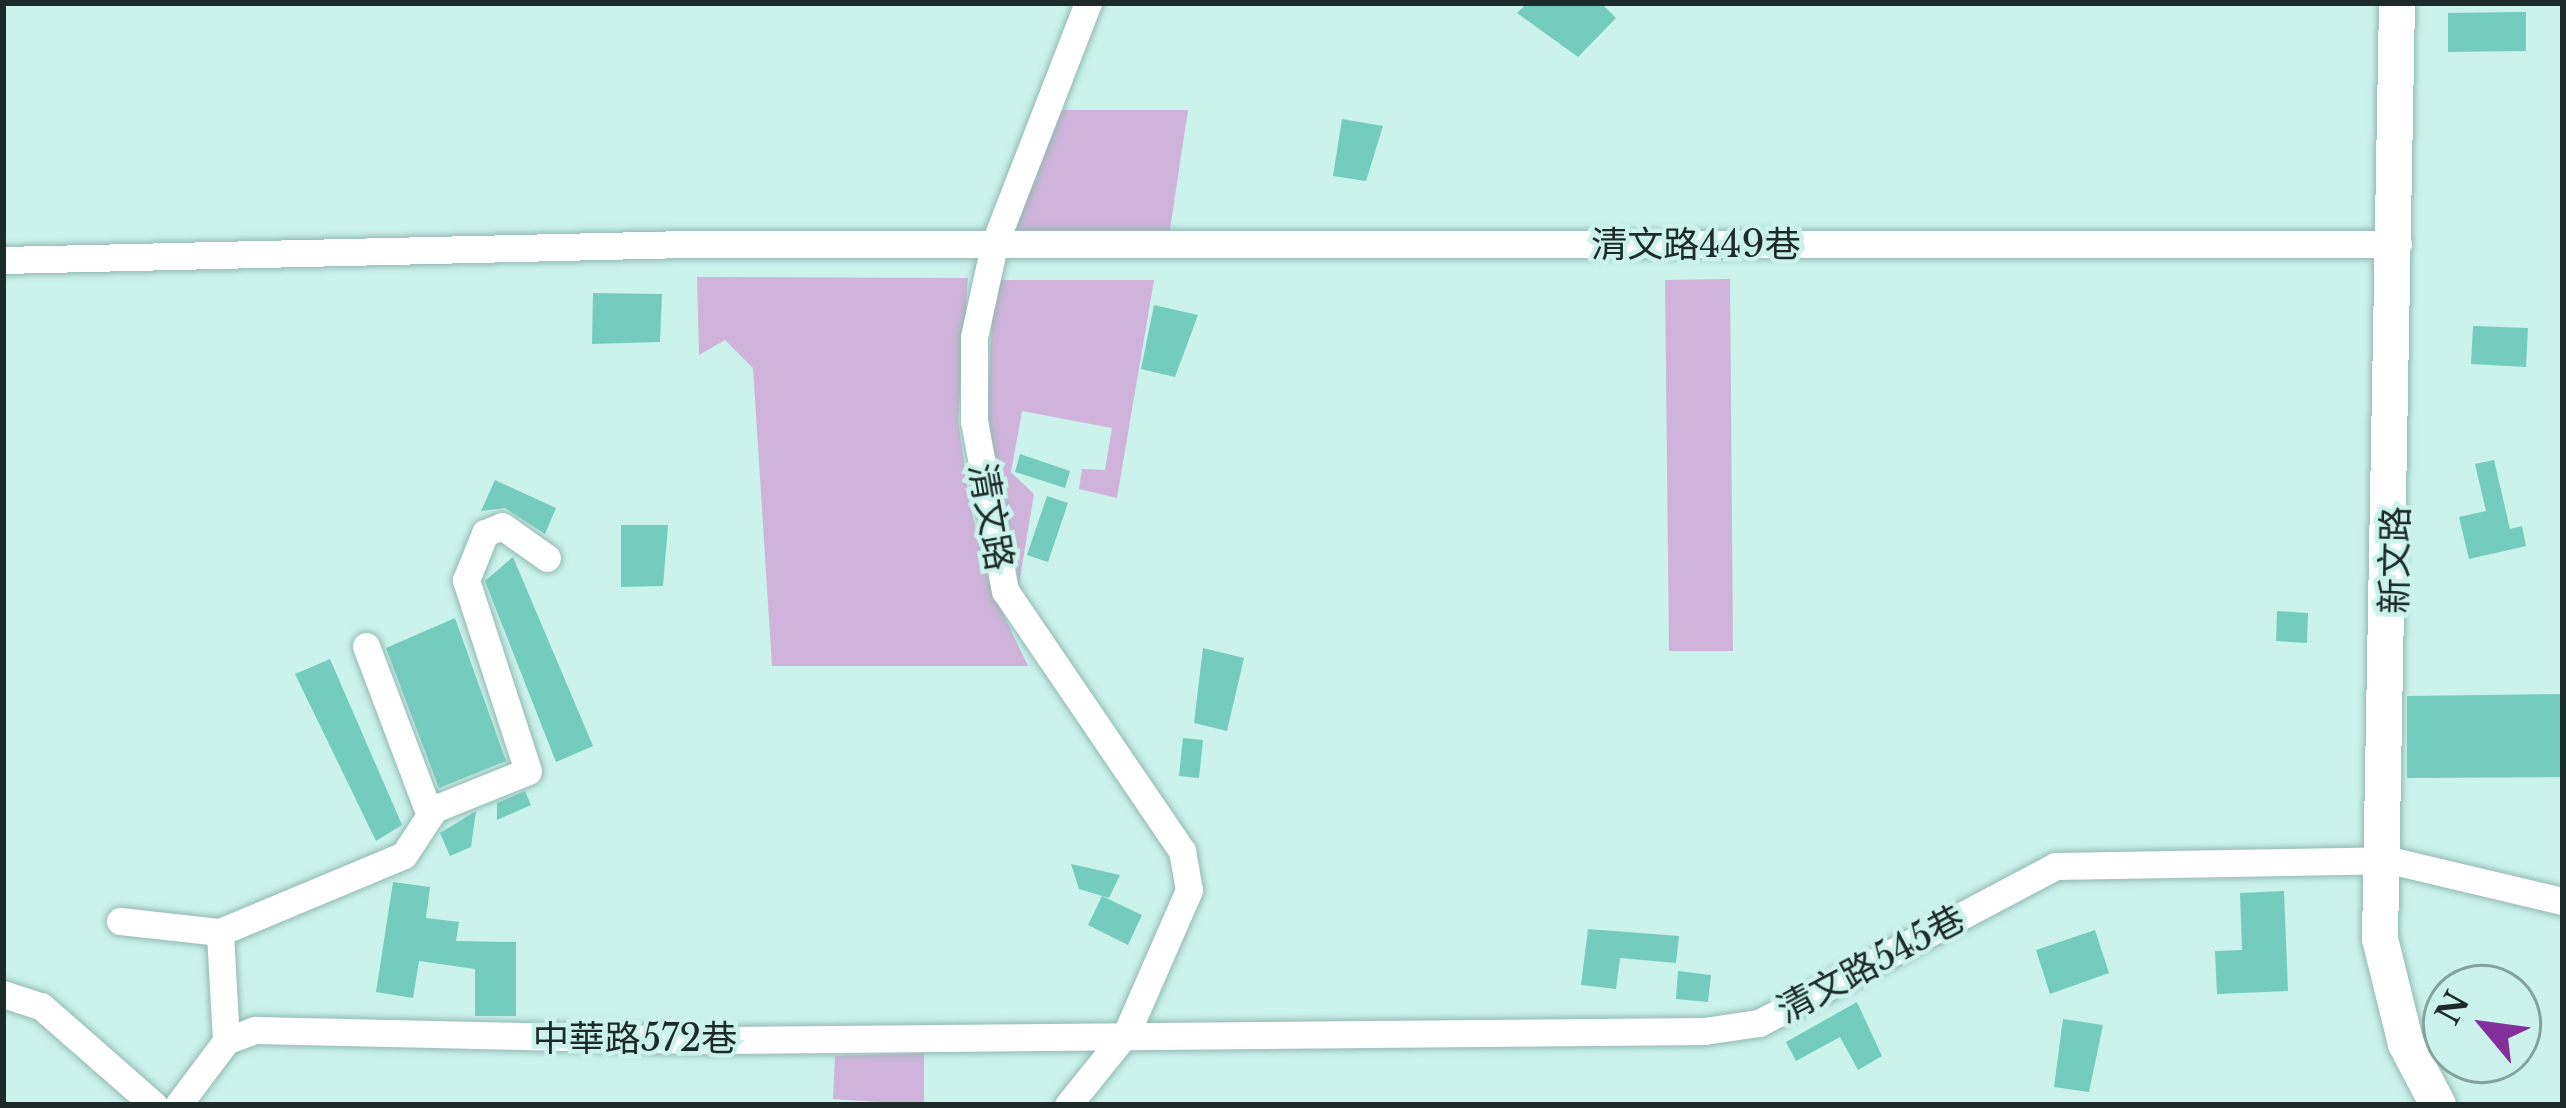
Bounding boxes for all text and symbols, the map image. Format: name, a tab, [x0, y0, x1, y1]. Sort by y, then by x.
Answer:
street label: 清文路449巷	[1591, 223, 1801, 267]
street label: 清文路	[960, 460, 1022, 574]
street label: 新文路	[2372, 506, 2418, 614]
street label: 清文路545巷	[1770, 897, 1972, 1031]
north arrow	[2422, 964, 2542, 1084]
text: N	[2427, 984, 2478, 1031]
street label: 中華路572巷	[533, 1017, 737, 1061]

